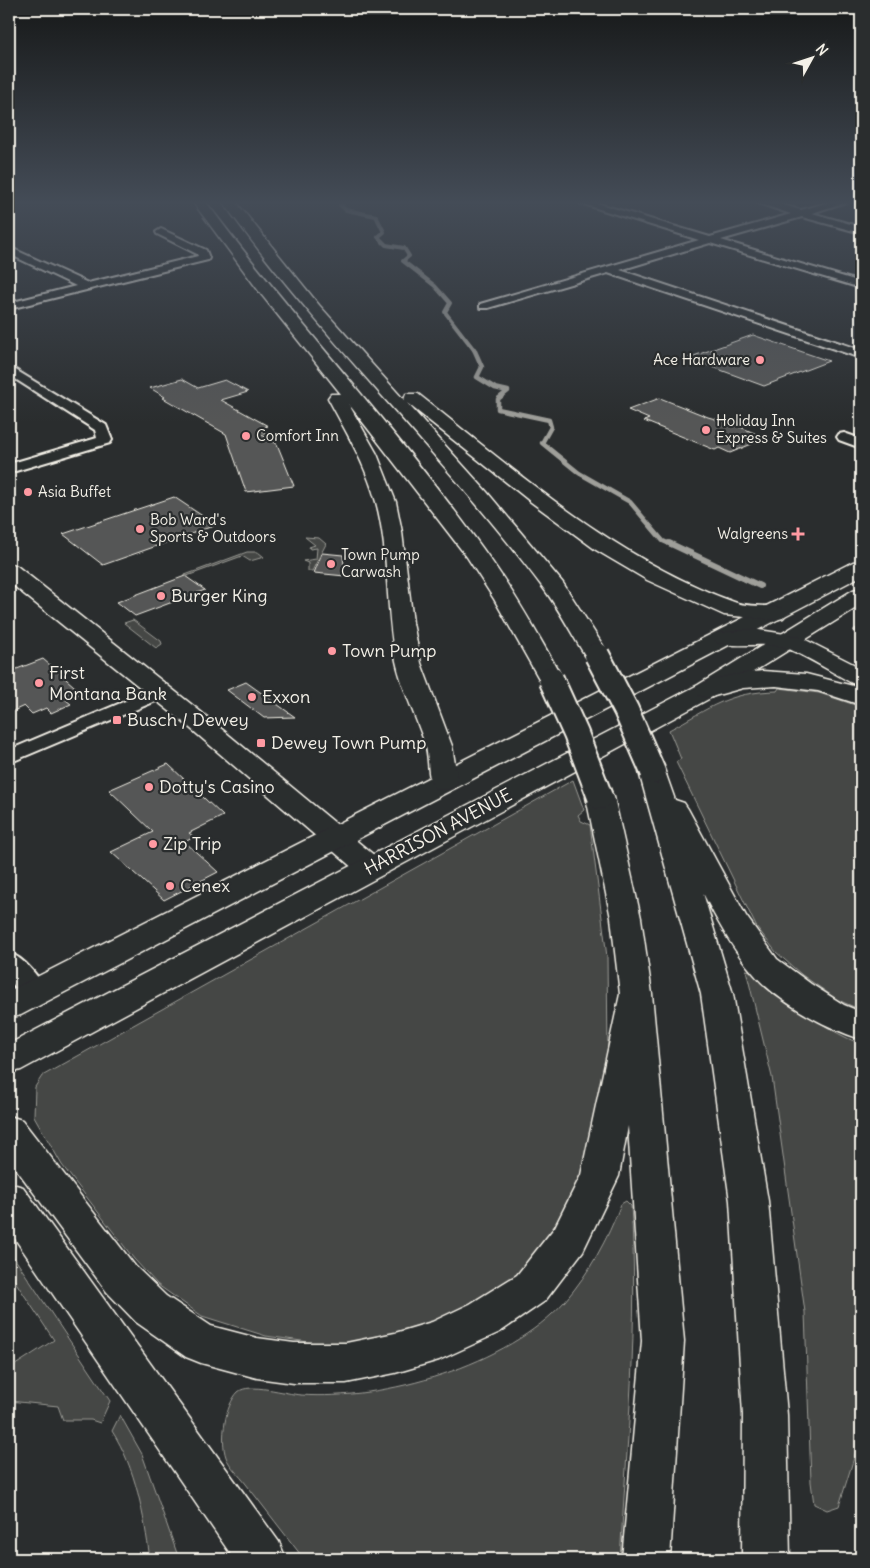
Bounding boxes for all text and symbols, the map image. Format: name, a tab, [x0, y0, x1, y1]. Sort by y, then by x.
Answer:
north arrow	[788, 32, 838, 82]
text: N	[812, 40, 832, 59]
place label: Ace Hardware	[653, 350, 750, 369]
marker: Ace Hardware	[754, 354, 766, 366]
place label: Holiday Inn Express & Suites	[716, 411, 827, 447]
marker: Holiday Inn Express & Suites	[700, 424, 712, 436]
place label: Comfort Inn	[256, 426, 339, 445]
marker: Comfort Inn	[240, 430, 252, 442]
place label: Asia Buffet	[38, 482, 111, 501]
marker: Asia Buffet	[22, 486, 34, 498]
place label: Bob Ward's Sports & Outdoors	[150, 510, 276, 546]
marker: Bob Ward's Sports & Outdoors	[134, 523, 146, 535]
place label: Walgreens	[717, 524, 788, 543]
marker: Walgreens	[792, 528, 804, 540]
place label: Town Pump Carwash	[341, 545, 420, 581]
marker: Town Pump Carwash	[325, 558, 337, 570]
place label: Burger King	[171, 584, 267, 607]
marker: Burger King	[155, 590, 167, 602]
place label: Town Pump	[342, 639, 437, 662]
marker: Town Pump	[326, 645, 338, 657]
place label: First Montana Bank	[49, 661, 167, 705]
marker: First Montana Bank	[33, 677, 45, 689]
place label: Exxon	[262, 685, 310, 708]
marker: Exxon	[246, 691, 258, 703]
place label: Busch / Dewey	[127, 708, 249, 731]
marker: Busch / Dewey	[111, 714, 123, 726]
place label: Dewey Town Pump	[271, 731, 426, 754]
marker: Dewey Town Pump	[255, 737, 267, 749]
place label: Dotty's Casino	[159, 775, 275, 798]
marker: Dotty's Casino	[143, 781, 155, 793]
street label: HARRISON AVENUE	[360, 783, 516, 880]
place label: Zip Trip	[163, 832, 222, 855]
marker: Zip Trip	[147, 838, 159, 850]
place label: Cenex	[180, 874, 230, 897]
marker: Cenex	[164, 880, 176, 892]

